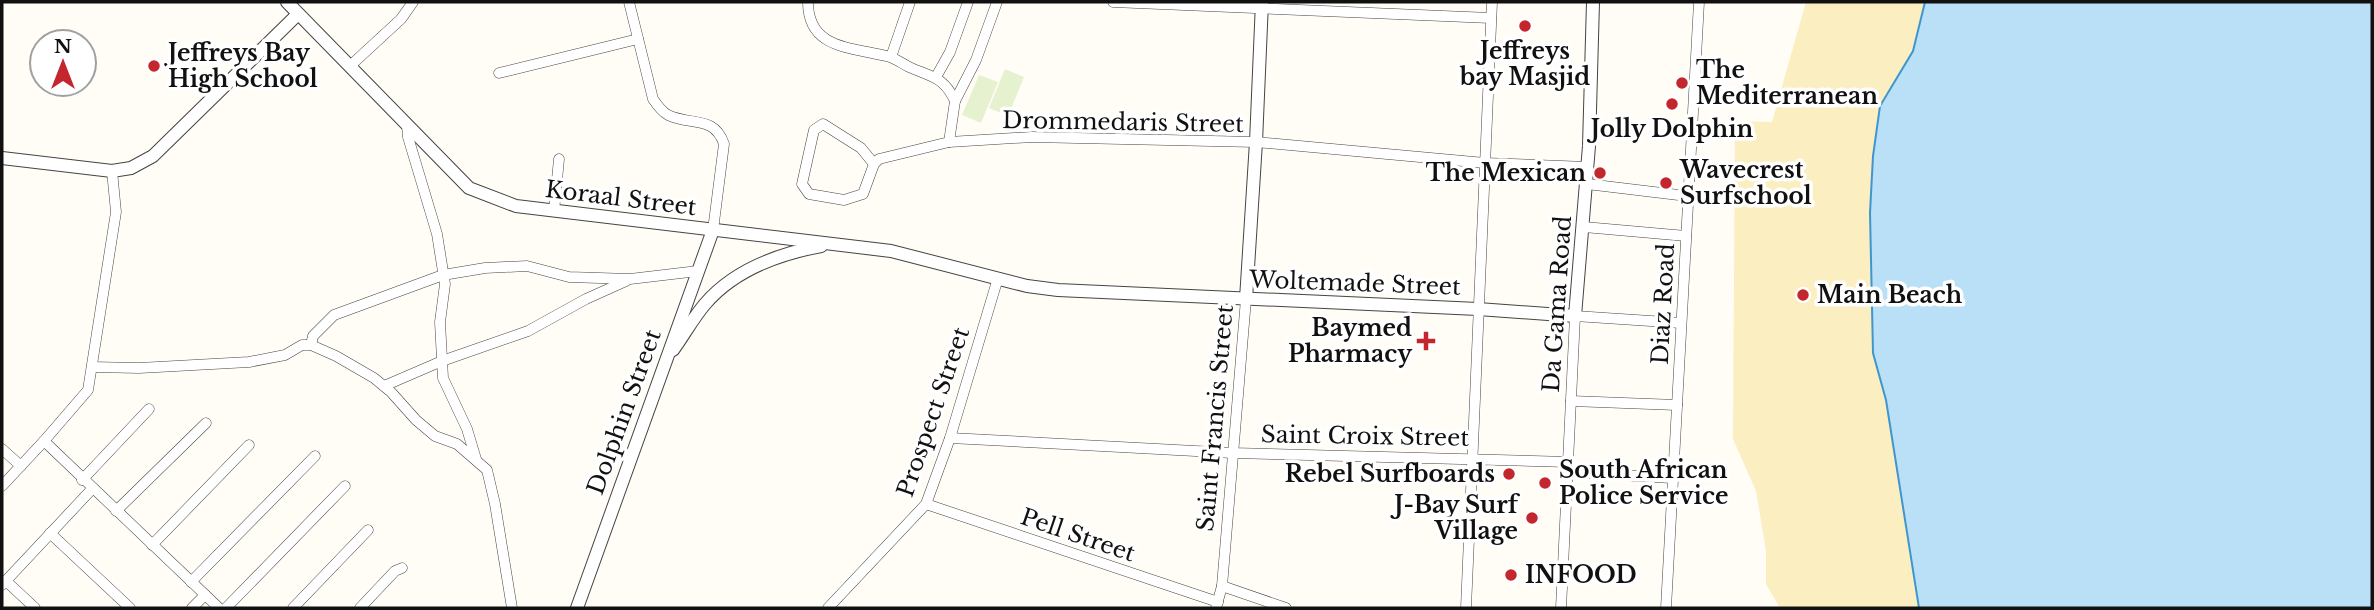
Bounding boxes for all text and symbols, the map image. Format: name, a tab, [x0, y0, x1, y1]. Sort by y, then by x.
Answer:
marker: Jeffreys bay Masjid	[1517, 18, 1533, 34]
north arrow	[28, 28, 98, 98]
text: N	[54, 35, 72, 58]
place label: Jeffreys bay Masjid	[1459, 37, 1590, 91]
place label: Jeffreys Bay High School	[164, 39, 318, 93]
place label: The Mediterranean	[1696, 56, 1878, 110]
marker: Jeffreys Bay High School	[146, 58, 162, 74]
marker: The Mediterranean	[1674, 75, 1690, 91]
marker: Jolly Dolphin	[1664, 96, 1680, 112]
street label: Drommedaris Street	[1002, 106, 1245, 138]
place label: Jolly Dolphin	[1587, 115, 1753, 143]
place label: Wavecrest Surfschool	[1679, 156, 1812, 210]
place label: The Mexican	[1426, 159, 1586, 187]
marker: The Mexican	[1592, 165, 1608, 181]
street label: Koraal Street	[544, 175, 698, 221]
marker: Wavecrest Surfschool	[1658, 175, 1674, 191]
street label: Da Gama Road	[1537, 215, 1577, 393]
street label: Diaz Road	[1646, 243, 1680, 365]
street label: Woltemade Street	[1248, 265, 1461, 301]
place label: Main Beach	[1817, 281, 1963, 309]
marker: Main Beach	[1795, 287, 1811, 303]
street label: Saint Francis Street	[1191, 303, 1239, 533]
place label: Baymed Pharmacy	[1288, 314, 1413, 368]
street label: Prospect Street	[891, 323, 975, 501]
street label: Dolphin Street	[581, 325, 667, 498]
marker: Baymed Pharmacy	[1418, 333, 1434, 349]
street label: Saint Croix Street	[1261, 420, 1470, 452]
place label: South African Police Service	[1559, 456, 1728, 510]
place label: Rebel Surfboards	[1285, 460, 1495, 488]
marker: Rebel Surfboards	[1501, 466, 1517, 482]
marker: South African Police Service	[1537, 475, 1553, 491]
place label: J-Bay Surf Village	[1390, 491, 1521, 545]
street label: Pell Street	[1017, 502, 1139, 568]
marker: J-Bay Surf Village	[1524, 510, 1540, 526]
place label: INFOOD	[1525, 561, 1637, 589]
marker: INFOOD	[1503, 567, 1519, 583]

